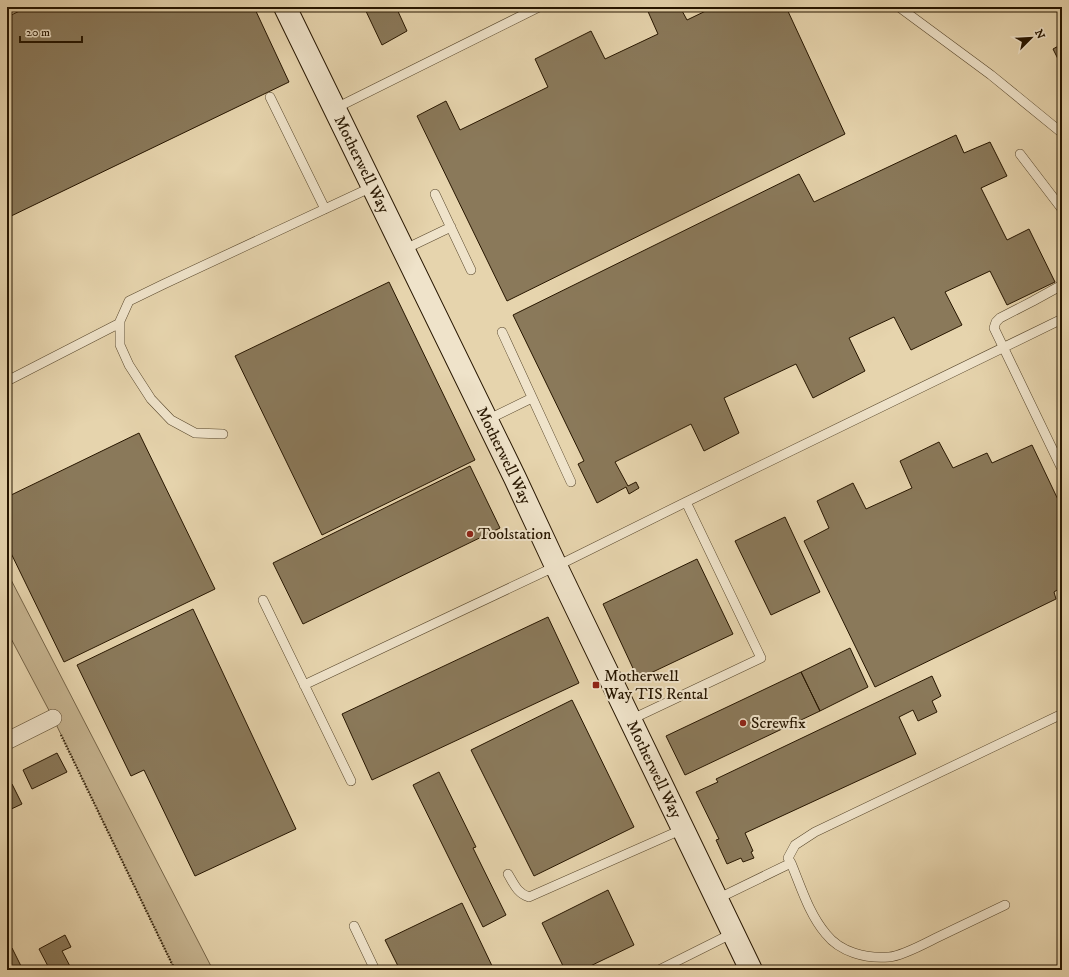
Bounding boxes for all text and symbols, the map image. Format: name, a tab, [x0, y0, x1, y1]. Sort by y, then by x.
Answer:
scale bar	[20, 18, 82, 44]
north arrow	[1011, 18, 1051, 58]
text: 20 m	[26, 25, 50, 40]
text: N	[1031, 27, 1047, 41]
street label: Motherwell Way	[329, 112, 394, 217]
street label: Motherwell Way	[472, 403, 536, 508]
place label: Toolstation	[478, 524, 552, 544]
marker: Toolstation	[465, 529, 475, 539]
place label: Motherwell Way TIS Rental	[603, 666, 708, 704]
marker: Motherwell Way TIS Rental	[591, 680, 601, 690]
place label: Screwfix	[751, 713, 806, 733]
street label: Motherwell Way	[622, 717, 686, 822]
marker: Screwfix	[738, 718, 748, 728]

